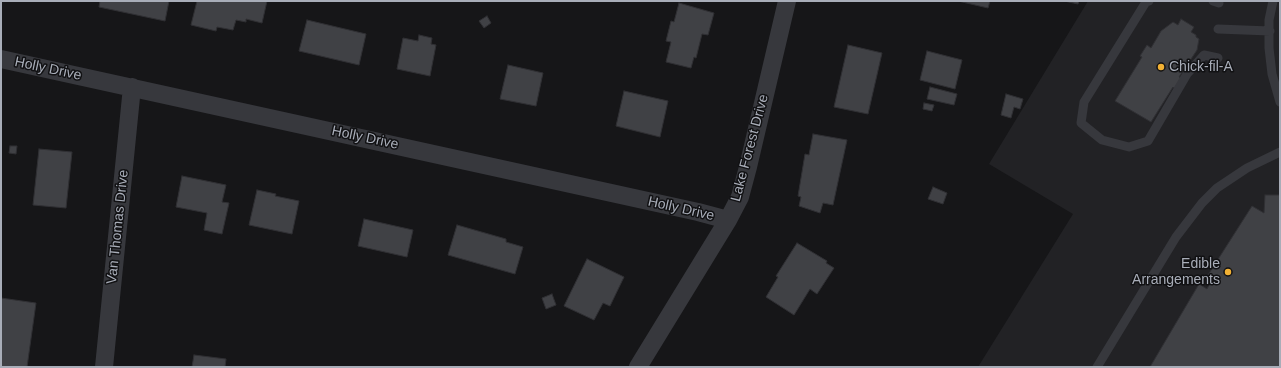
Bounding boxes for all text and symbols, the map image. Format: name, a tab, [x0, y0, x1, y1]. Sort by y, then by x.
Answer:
street label: Holly Drive	[13, 54, 83, 84]
place label: Chick-fil-A	[1169, 59, 1233, 75]
marker: Chick-fil-A	[1156, 62, 1166, 72]
street label: Lake Forest Drive	[728, 92, 772, 204]
street label: Holly Drive	[330, 123, 400, 153]
street label: Van Thomas Drive	[104, 169, 132, 285]
street label: Holly Drive	[646, 193, 716, 225]
place label: Edible Arrangements	[1132, 256, 1220, 288]
marker: Edible Arrangements	[1223, 267, 1233, 277]

